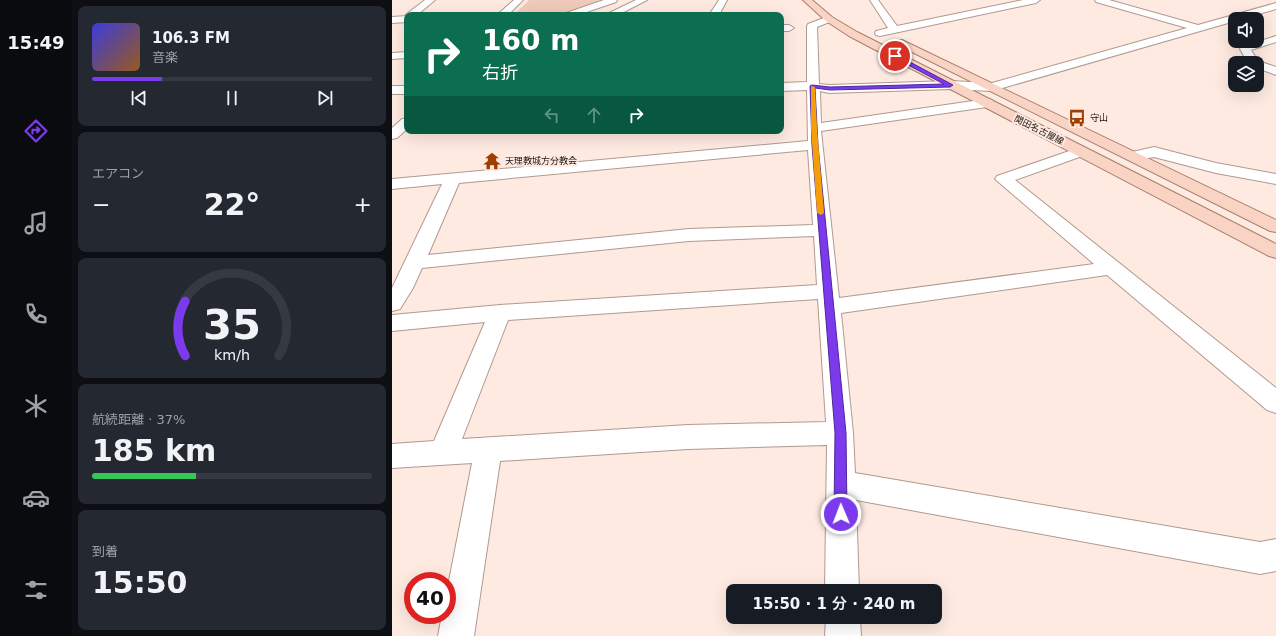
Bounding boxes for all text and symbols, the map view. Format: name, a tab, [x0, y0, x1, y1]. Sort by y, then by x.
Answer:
map controls	[1228, 12, 1264, 92]
button: sound	[1228, 12, 1264, 48]
text: 160 m	[482, 24, 579, 57]
icon: right	[416, 28, 468, 80]
text: 106.3 FM	[152, 29, 230, 47]
text: 15:49	[7, 32, 65, 53]
pin	[878, 39, 912, 73]
icon: arrive	[884, 45, 906, 67]
text: 音楽	[152, 50, 178, 65]
button: layers	[1228, 56, 1264, 92]
text: 右折	[482, 62, 518, 83]
icon: previous	[128, 87, 150, 109]
icon: pause	[221, 87, 243, 109]
icon: next	[314, 87, 336, 109]
icon: left	[541, 104, 563, 126]
icon: ahead	[583, 104, 605, 126]
icon: right	[625, 104, 647, 126]
bus stop icon: 守山	[1067, 108, 1087, 128]
street label: 関田名古屋線	[1013, 113, 1066, 147]
place label: 守山	[1090, 113, 1108, 123]
icon: directions	[22, 117, 50, 145]
temple icon: 天理教城方分教会	[482, 151, 502, 171]
place label: 天理教城方分教会	[505, 156, 577, 166]
text: エアコン	[92, 166, 144, 181]
text: 22°	[204, 187, 260, 222]
text: −	[92, 192, 110, 217]
text: +	[354, 192, 372, 217]
icon: music	[22, 209, 50, 237]
icon: phone	[22, 300, 50, 328]
text: 35	[203, 300, 261, 349]
text: km/h	[214, 347, 250, 363]
icon: climate	[22, 392, 50, 420]
text: 航続距離 · 37%	[92, 412, 185, 427]
text: 185 km	[92, 433, 216, 468]
icon: car	[22, 484, 50, 512]
position arrow	[820, 493, 862, 535]
text: 到着	[92, 544, 118, 559]
text: 15:50	[92, 565, 188, 600]
speed limit sign: 40	[404, 572, 456, 624]
icon: filters	[22, 576, 50, 604]
text: 15:50 · 1 分 · 240 m	[753, 595, 915, 613]

